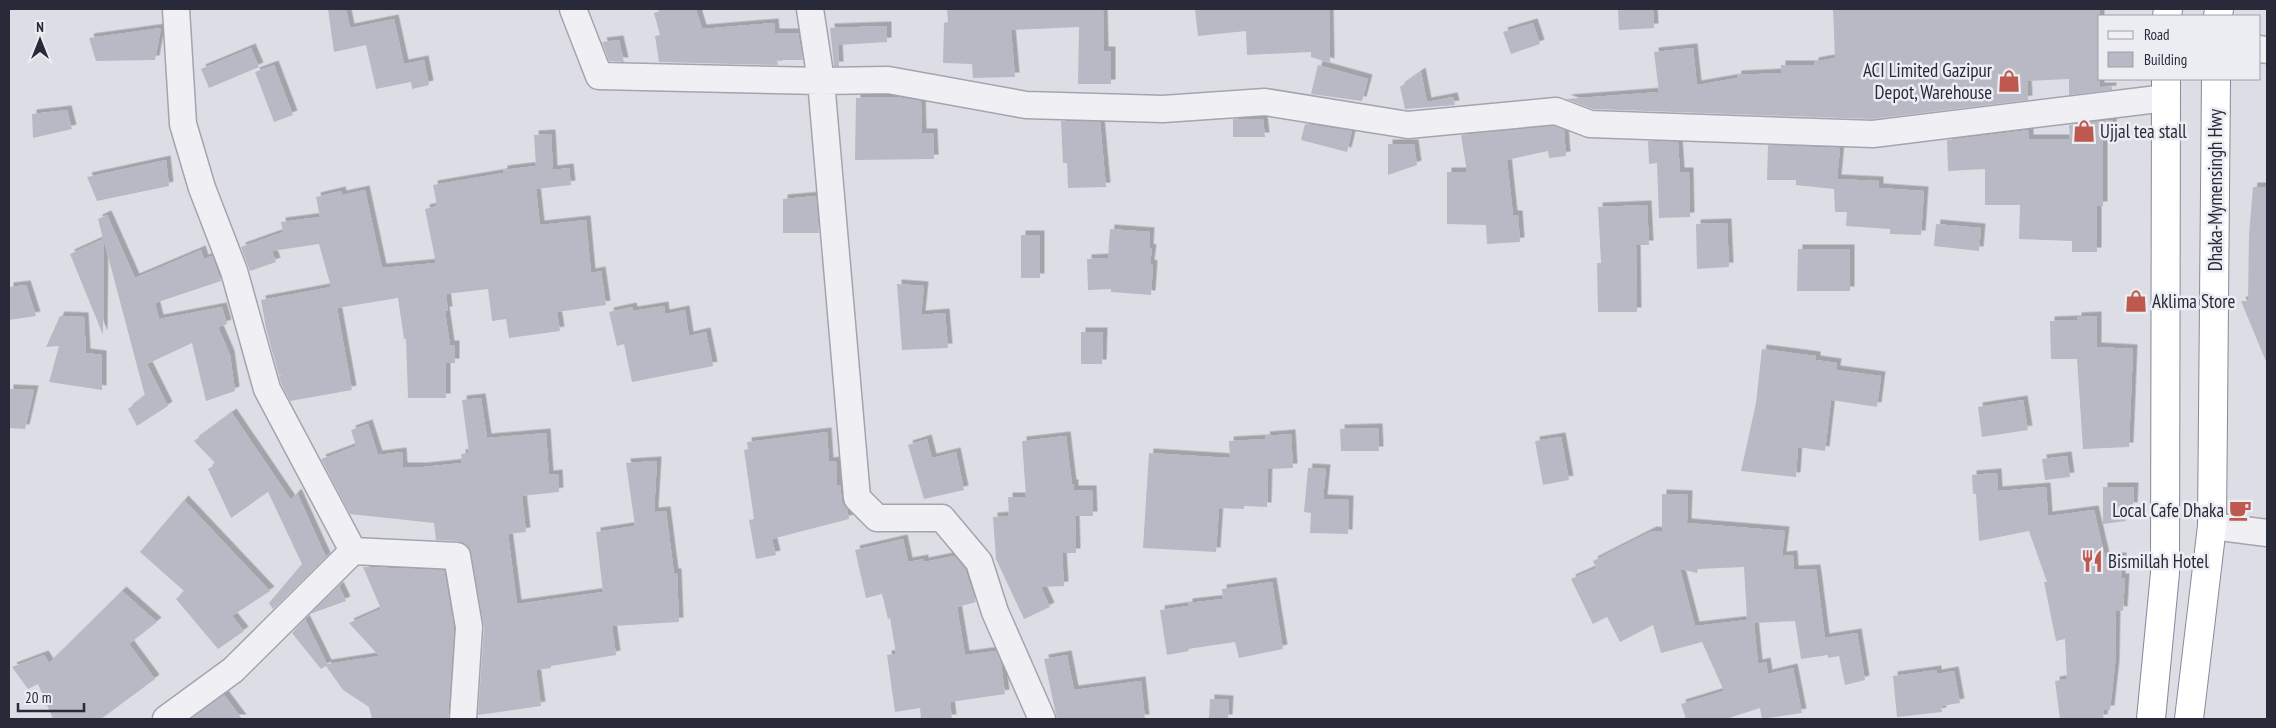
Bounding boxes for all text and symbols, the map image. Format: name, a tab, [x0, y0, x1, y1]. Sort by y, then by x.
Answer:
north arrow	[15, 15, 65, 65]
legend	[2098, 15, 2261, 80]
text: N	[36, 18, 44, 36]
text: Road	[2144, 25, 2170, 44]
text: Building	[2144, 50, 2187, 69]
place label: ACI Limited Gazipur Depot, Warehouse	[1863, 58, 1993, 104]
shop icon: ACI Limited Gazipur Depot, Warehouse	[1996, 68, 2022, 94]
street label: Dhaka-Mymensingh Hwy	[2203, 108, 2227, 271]
shop icon: Ujjal tea stall	[2071, 118, 2097, 144]
place label: Ujjal tea stall	[2100, 119, 2187, 143]
shop icon: Aklima Store	[2123, 288, 2149, 314]
place label: Aklima Store	[2152, 289, 2236, 313]
cafe icon: Local Cafe Dhaka	[2227, 497, 2253, 523]
place label: Local Cafe Dhaka	[2112, 498, 2224, 522]
restaurant icon: Bismillah Hotel	[2079, 548, 2105, 574]
place label: Bismillah Hotel	[2108, 549, 2209, 573]
scale bar	[18, 680, 84, 712]
text: 20 m	[25, 688, 51, 707]

